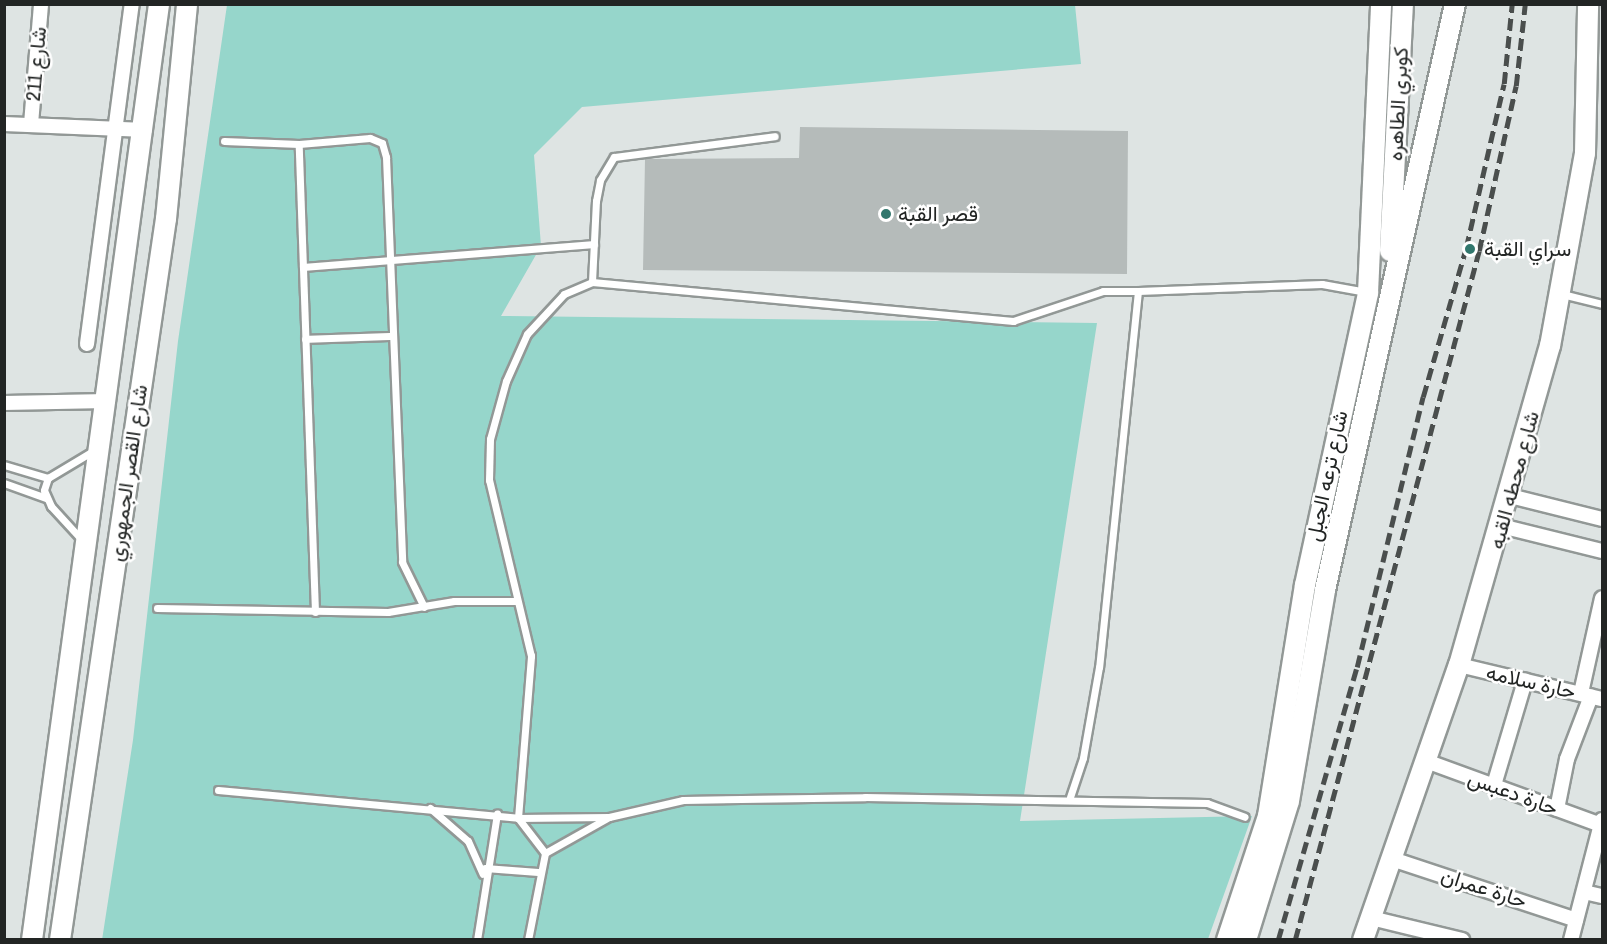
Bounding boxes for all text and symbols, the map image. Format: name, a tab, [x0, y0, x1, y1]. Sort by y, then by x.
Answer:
street label: شارع 211	[20, 26, 52, 102]
street label: كوبري الطاهره	[1382, 46, 1414, 162]
place label: قصر القبة	[898, 201, 978, 227]
marker: قصر القبة	[879, 207, 893, 221]
place label: سراي القبة	[1484, 236, 1571, 262]
marker: سراي القبة	[1461, 240, 1479, 258]
street label: شارع القصر الجمهوري	[103, 383, 153, 563]
street label: شارع ترعه الجبل	[1301, 408, 1353, 544]
street label: شارع محطه القبه	[1483, 408, 1545, 552]
street label: حارة سلامه	[1484, 659, 1578, 705]
street label: حارة دعبس	[1465, 765, 1561, 821]
street label: حارة عمران	[1438, 862, 1530, 914]

